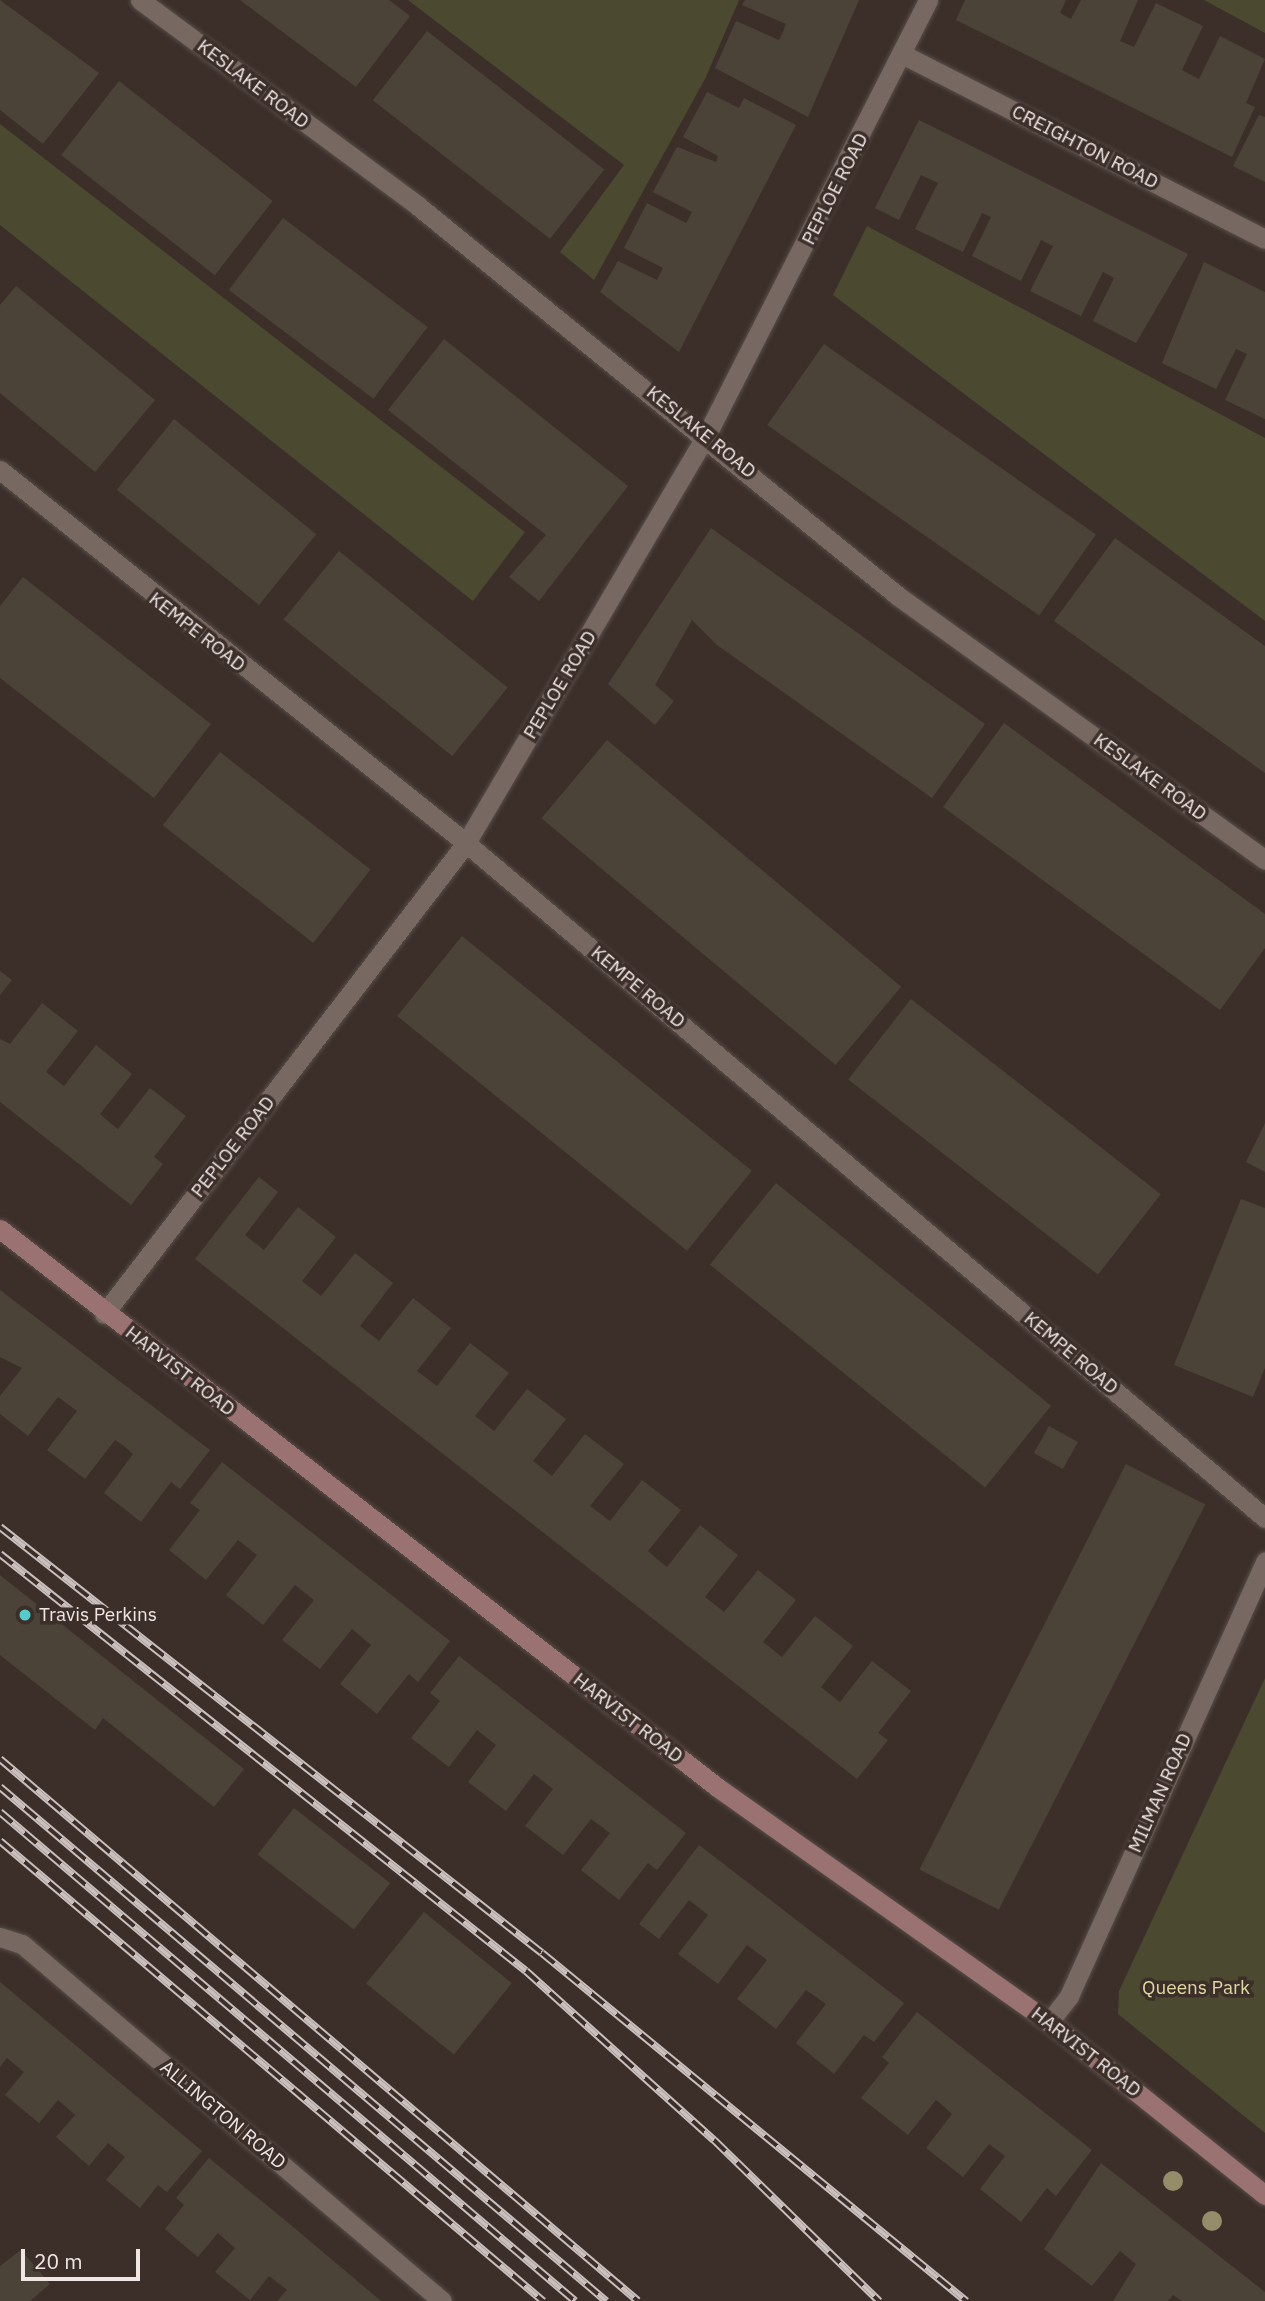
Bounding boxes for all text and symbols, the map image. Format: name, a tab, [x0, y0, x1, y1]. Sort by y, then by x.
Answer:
street label: KESLAKE ROAD	[193, 35, 313, 133]
street label: CREIGHTON ROAD	[1008, 100, 1162, 194]
street label: PEPLOE ROAD	[797, 129, 873, 249]
street label: KESLAKE ROAD	[642, 381, 760, 483]
street label: KEMPE ROAD	[144, 587, 250, 677]
street label: PEPLOE ROAD	[519, 627, 601, 743]
street label: KESLAKE ROAD	[1089, 728, 1211, 826]
street label: KEMPE ROAD	[586, 941, 690, 1033]
street label: PEPLOE ROAD	[186, 1092, 280, 1202]
street label: KEMPE ROAD	[1019, 1307, 1123, 1399]
street label: HARVIST ROAD	[121, 1321, 239, 1421]
place label: Travis Perkins	[39, 1604, 157, 1626]
marker: Travis Perkins	[17, 1607, 33, 1623]
street label: HARVIST ROAD	[569, 1668, 687, 1768]
street label: MILMAN ROAD	[1124, 1730, 1196, 1856]
park label: Queens Park	[1142, 1977, 1250, 1999]
street label: HARVIST ROAD	[1027, 2002, 1145, 2102]
street label: ALLINGTON ROAD	[156, 2056, 290, 2174]
scale bar	[24, 2234, 144, 2278]
text: 20 m	[34, 2247, 83, 2275]

